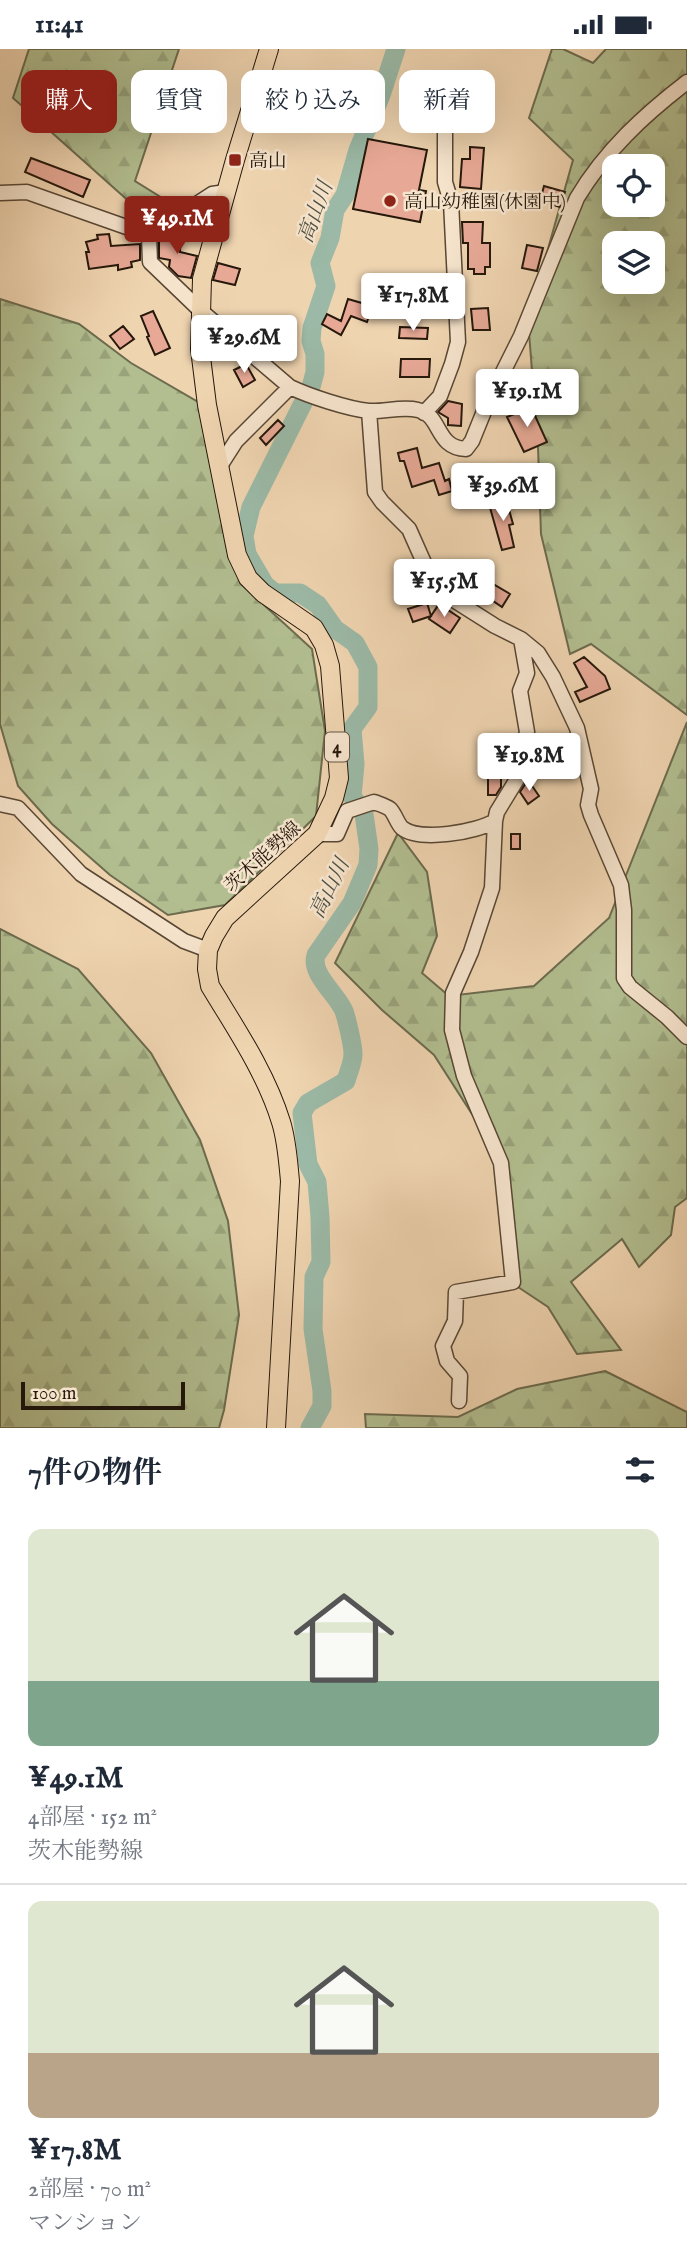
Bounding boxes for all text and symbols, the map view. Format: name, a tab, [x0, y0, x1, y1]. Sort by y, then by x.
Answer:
text: 11:41	[35, 8, 84, 41]
chip: 購入	[21, 70, 117, 133]
chip: 賃貸	[131, 70, 227, 133]
chip: 絞り込み	[241, 70, 385, 133]
chip: 新着	[399, 70, 495, 133]
place label: 高山	[249, 150, 287, 174]
marker: 高山	[227, 152, 243, 168]
map controls	[602, 154, 665, 294]
button: locate	[602, 154, 665, 217]
water label: 高山川	[293, 176, 341, 247]
place label: 高山幼稚園(休園中)	[404, 191, 566, 215]
marker: 高山幼稚園(休園中)	[382, 193, 398, 209]
pin: ¥49.1M	[120, 197, 234, 256]
text: ¥49.1M	[140, 204, 214, 233]
button: layers	[602, 231, 665, 294]
pin: ¥17.8M	[356, 273, 470, 333]
text: ¥17.8M	[377, 281, 449, 310]
pin: ¥29.6M	[187, 315, 301, 375]
text: ¥29.6M	[207, 323, 281, 352]
pin: ¥19.1M	[470, 369, 584, 429]
text: ¥19.1M	[492, 377, 562, 406]
pin: ¥39.6M	[446, 463, 560, 523]
text: ¥39.6M	[467, 471, 539, 500]
pin: ¥15.5M	[387, 559, 501, 619]
text: ¥15.5M	[410, 567, 478, 596]
road number: 4	[325, 733, 349, 761]
pin: ¥19.8M	[472, 733, 586, 793]
text: ¥19.8M	[494, 741, 564, 770]
street label: 茨木能勢線	[220, 817, 307, 898]
water label: 高山川	[304, 853, 357, 923]
scale bar	[21, 1379, 186, 1411]
text: 100 m	[32, 1382, 76, 1406]
icon: filters	[621, 1451, 659, 1489]
text: 7件の物件	[28, 1455, 162, 1493]
icon: home	[281, 1575, 407, 1701]
text: ¥49.1M	[28, 1760, 124, 1798]
text: 4部屋 · 152 m²	[28, 1803, 157, 1832]
text: 茨木能勢線	[28, 1837, 143, 1866]
icon: home	[281, 1947, 407, 2073]
text: ¥17.8M	[28, 2132, 122, 2170]
text: 2部屋 · 70 m²	[28, 2175, 151, 2204]
text: マンション	[28, 2209, 142, 2238]

